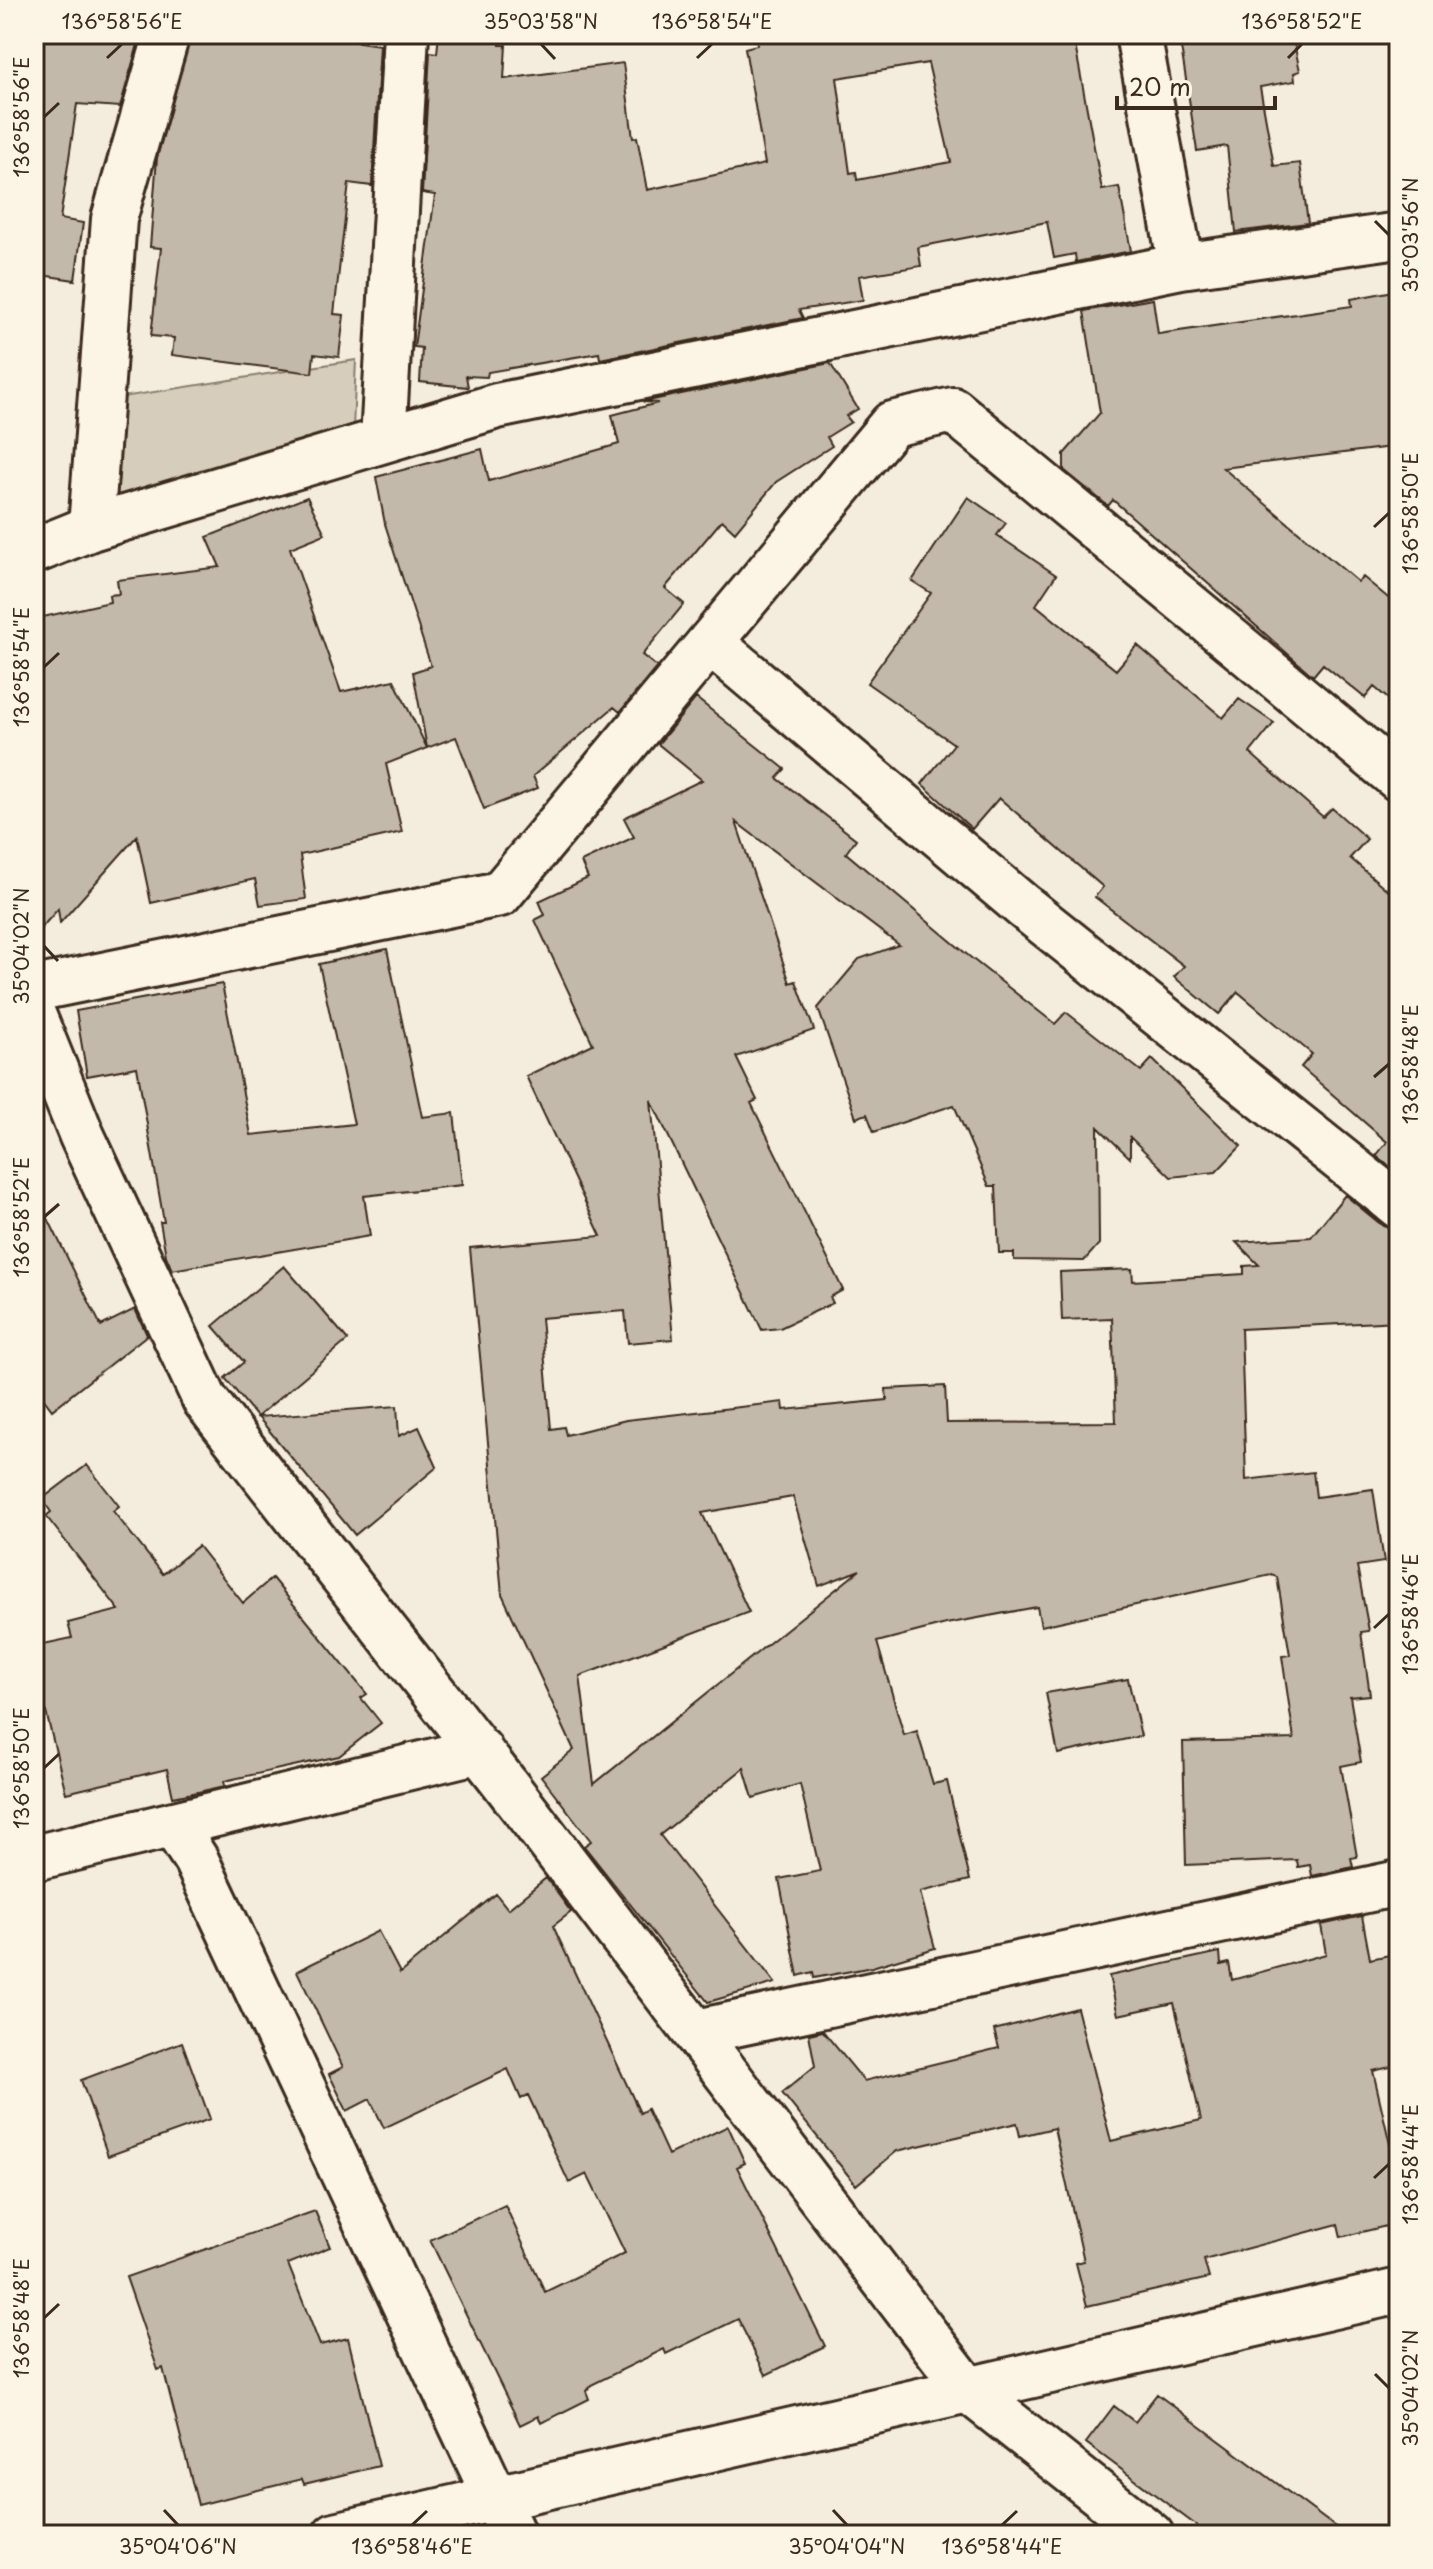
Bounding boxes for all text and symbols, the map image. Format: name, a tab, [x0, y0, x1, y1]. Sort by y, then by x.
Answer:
text: 136°58'56"E	[61, 6, 183, 36]
text: 35°03'58"N	[484, 6, 598, 36]
text: 136°58'54"E	[652, 6, 772, 36]
text: 136°58'52"E	[1242, 6, 1362, 36]
text: 136°58'56"E	[6, 56, 36, 178]
scale bar	[1117, 60, 1275, 110]
text: 20 m	[1129, 68, 1191, 104]
text: 35°03'56"N	[1395, 177, 1425, 293]
text: 136°58'50"E	[1395, 452, 1425, 574]
text: 136°58'54"E	[6, 607, 36, 727]
text: 35°04'02"N	[6, 887, 36, 1005]
text: 136°58'48"E	[1395, 1004, 1425, 1124]
text: 136°58'52"E	[6, 1157, 36, 1277]
text: 136°58'46"E	[1395, 1553, 1425, 1675]
text: 136°58'50"E	[6, 1707, 36, 1829]
text: 136°58'44"E	[1395, 2104, 1425, 2224]
text: 136°58'48"E	[6, 2258, 36, 2378]
text: 35°04'02"N	[1395, 2329, 1425, 2447]
text: 35°04'06"N	[119, 2531, 237, 2561]
text: 136°58'46"E	[351, 2531, 473, 2561]
text: 35°04'04"N	[788, 2531, 906, 2561]
text: 136°58'44"E	[942, 2531, 1062, 2561]

